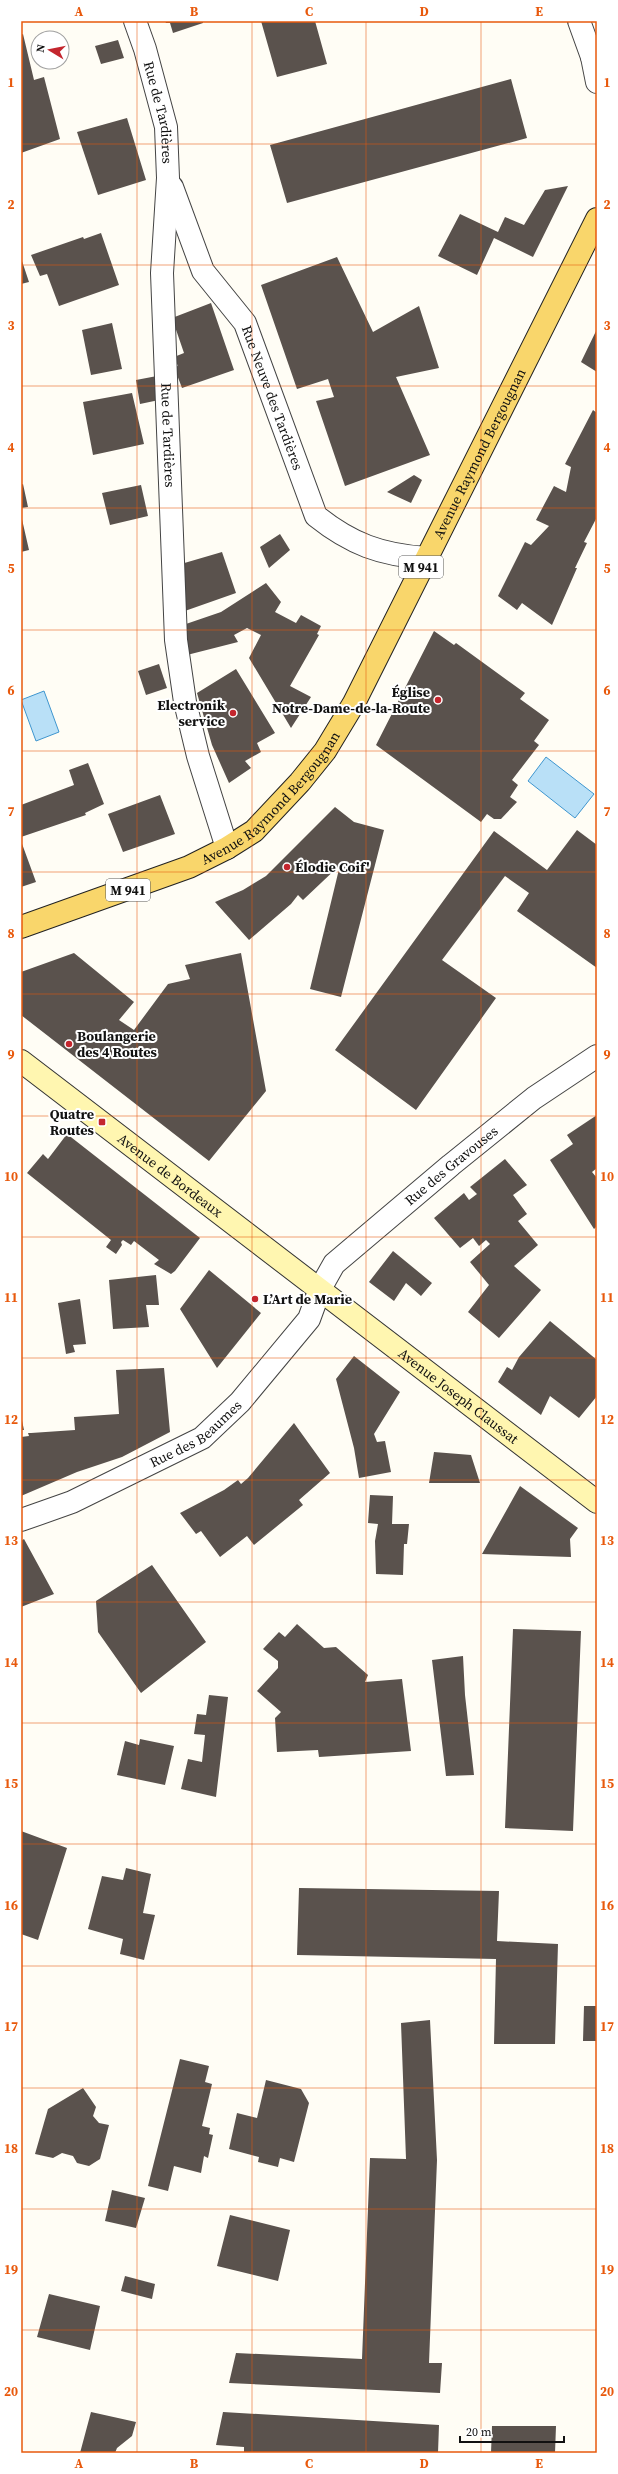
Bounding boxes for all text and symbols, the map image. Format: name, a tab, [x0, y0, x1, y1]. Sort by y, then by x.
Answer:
text: A	[75, 3, 84, 20]
text: B	[190, 3, 199, 20]
text: C	[305, 3, 313, 20]
text: D	[419, 3, 429, 20]
text: E	[535, 3, 543, 20]
north arrow	[30, 30, 70, 70]
text: N	[33, 43, 49, 54]
street label: Rue de Tardières	[139, 59, 177, 164]
text: 1	[7, 74, 15, 91]
text: 1	[603, 74, 611, 91]
text: 2	[7, 196, 15, 213]
text: 2	[603, 196, 611, 213]
text: 3	[7, 317, 15, 334]
text: 3	[603, 317, 611, 334]
street label: Rue Neuve des Tardières	[237, 322, 308, 473]
street label: Avenue Raymond Bergougnan	[428, 364, 531, 542]
street label: Rue de Tardières	[156, 383, 180, 488]
text: 4	[7, 439, 15, 456]
text: 4	[603, 439, 611, 456]
road number: M 941	[399, 556, 443, 578]
text: 5	[7, 560, 15, 577]
text: 5	[603, 560, 611, 577]
text: 6	[7, 682, 15, 699]
place label: Église Notre-Dame-de-la-Route	[272, 682, 430, 718]
text: 6	[603, 682, 611, 699]
place label: Electronik service	[157, 695, 226, 731]
marker: Église Notre-Dame-de-la-Route	[433, 695, 443, 705]
marker: Electronik service	[228, 708, 238, 718]
street label: Avenue Raymond Bergougnan	[197, 727, 345, 869]
text: 7	[7, 803, 15, 820]
text: 7	[603, 803, 611, 820]
place label: Élodie Coif'	[295, 857, 369, 877]
marker: Élodie Coif'	[282, 862, 292, 872]
road number: M 941	[106, 879, 150, 901]
text: 8	[7, 925, 15, 942]
text: 8	[603, 925, 611, 942]
place label: Boulangerie des 4 Routes	[77, 1026, 158, 1062]
marker: Boulangerie des 4 Routes	[64, 1039, 74, 1049]
text: 9	[7, 1046, 15, 1063]
text: 9	[603, 1046, 611, 1063]
place label: Quatre Routes	[50, 1104, 95, 1140]
marker: Quatre Routes	[97, 1117, 107, 1127]
street label: Rue des Gravouses	[400, 1121, 502, 1210]
street label: Avenue de Bordeaux	[114, 1129, 227, 1222]
text: 10	[4, 1168, 18, 1185]
text: 10	[600, 1168, 614, 1185]
text: 11	[4, 1289, 18, 1306]
place label: L’Art de Marie	[263, 1289, 352, 1309]
text: 11	[600, 1289, 614, 1306]
marker: L’Art de Marie	[250, 1294, 260, 1304]
street label: Avenue Joseph Claussat	[394, 1343, 523, 1449]
street label: Rue des Beaumes	[146, 1395, 246, 1472]
text: 12	[4, 1411, 18, 1428]
text: 12	[600, 1411, 614, 1428]
text: 13	[4, 1532, 18, 1549]
text: 13	[600, 1532, 614, 1549]
text: 14	[4, 1654, 18, 1671]
text: 14	[600, 1654, 614, 1671]
text: 15	[4, 1775, 18, 1792]
text: 15	[600, 1775, 614, 1792]
text: 16	[4, 1897, 18, 1914]
text: 16	[600, 1897, 614, 1914]
text: 17	[4, 2018, 18, 2035]
text: 17	[600, 2018, 614, 2035]
text: 18	[4, 2140, 18, 2157]
text: 18	[600, 2140, 614, 2157]
text: 19	[4, 2261, 18, 2278]
text: 19	[600, 2261, 614, 2278]
text: 20	[4, 2383, 18, 2400]
text: 20	[600, 2383, 614, 2400]
scale bar	[460, 2418, 564, 2444]
text: 20 m	[466, 2424, 492, 2440]
text: A	[75, 2455, 84, 2472]
text: B	[190, 2455, 199, 2472]
text: C	[305, 2455, 313, 2472]
text: D	[419, 2455, 429, 2472]
text: E	[535, 2455, 543, 2472]

